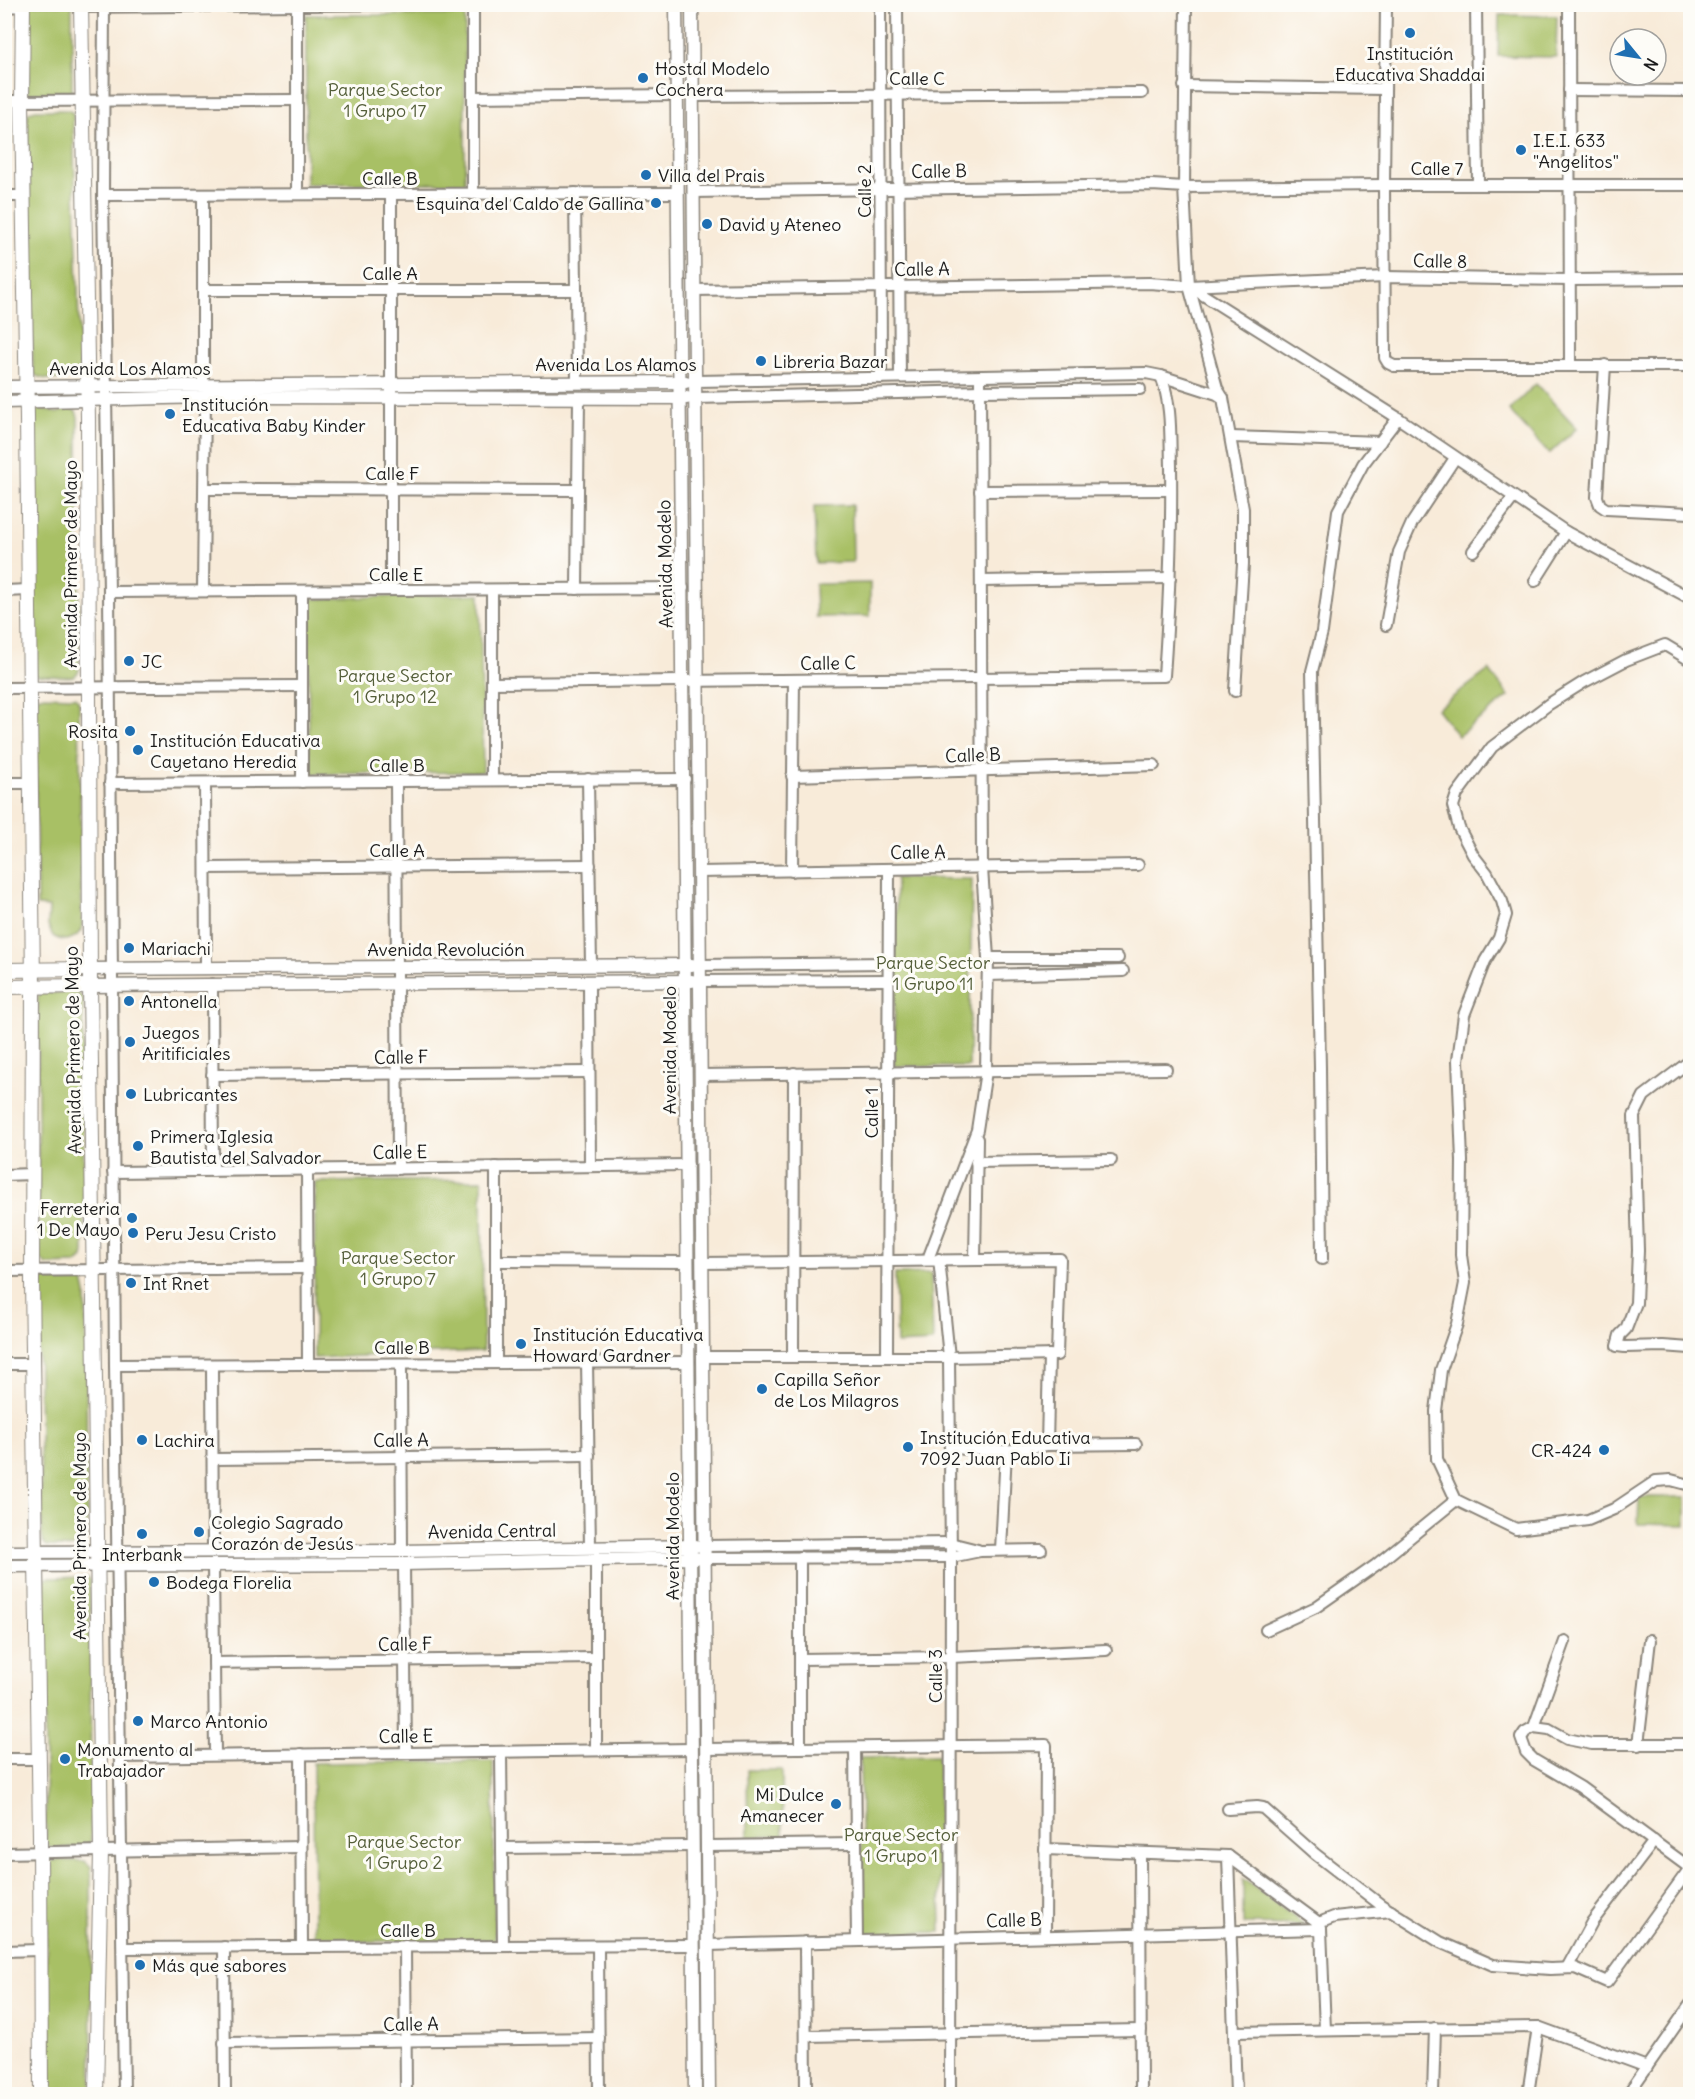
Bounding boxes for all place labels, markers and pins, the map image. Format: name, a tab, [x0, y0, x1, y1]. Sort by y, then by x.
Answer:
marker: Institución Educativa Shaddai	[1403, 26, 1417, 40]
place label: Institución Educativa Shaddai	[1335, 42, 1485, 86]
place label: Hostal Modelo Cochera	[655, 57, 770, 101]
marker: Hostal Modelo Cochera	[636, 71, 650, 85]
place label: I.E.I. 633 "Angelitos"	[1533, 129, 1619, 173]
marker: I.E.I. 633 "Angelitos"	[1514, 143, 1528, 157]
place label: Villa del Prais	[658, 164, 765, 187]
marker: Villa del Prais	[639, 168, 653, 182]
place label: Esquina del Caldo de Gallina	[416, 192, 644, 215]
marker: Esquina del Caldo de Gallina	[649, 196, 663, 210]
place label: David y Ateneo	[719, 213, 841, 236]
marker: David y Ateneo	[700, 217, 714, 231]
place label: Libreria Bazar	[773, 350, 888, 373]
marker: Libreria Bazar	[754, 354, 768, 368]
place label: Institución Educativa Baby Kinder	[182, 393, 366, 437]
marker: Institución Educativa Baby Kinder	[163, 407, 177, 421]
place label: JC	[141, 650, 162, 673]
marker: JC	[122, 654, 136, 668]
place label: Rosita	[68, 720, 118, 743]
marker: Rosita	[123, 724, 137, 738]
place label: Institución Educativa Cayetano Heredia	[150, 729, 321, 773]
marker: Institución Educativa Cayetano Heredia	[131, 743, 145, 757]
place label: Mariachi	[141, 937, 211, 960]
marker: Mariachi	[122, 941, 136, 955]
place label: Antonella	[141, 990, 217, 1013]
marker: Antonella	[122, 994, 136, 1008]
place label: Juegos Aritificiales	[142, 1021, 230, 1065]
marker: Juegos Aritificiales	[123, 1035, 137, 1049]
place label: Lubricantes	[143, 1083, 238, 1106]
marker: Lubricantes	[124, 1087, 138, 1101]
place label: Primera Iglesia Bautista del Salvador	[150, 1125, 322, 1169]
marker: Primera Iglesia Bautista del Salvador	[131, 1139, 145, 1153]
place label: Ferreteria 1 De Mayo	[37, 1197, 120, 1241]
marker: Ferreteria 1 De Mayo	[125, 1211, 139, 1225]
place label: Peru Jesu Cristo	[145, 1222, 276, 1245]
marker: Peru Jesu Cristo	[126, 1226, 140, 1240]
place label: Int Rnet	[143, 1272, 209, 1295]
marker: Int Rnet	[124, 1276, 138, 1290]
place label: Institución Educativa Howard Gardner	[533, 1323, 704, 1367]
marker: Institución Educativa Howard Gardner	[514, 1337, 528, 1351]
place label: Capilla Señor de Los Milagros	[774, 1368, 899, 1412]
marker: Capilla Señor de Los Milagros	[755, 1382, 769, 1396]
place label: Institución Educativa 7092 Juan Pablo Ii	[920, 1426, 1091, 1470]
place label: Lachira	[154, 1429, 215, 1452]
marker: Lachira	[135, 1433, 149, 1447]
place label: CR-424	[1531, 1439, 1592, 1462]
marker: Institución Educativa 7092 Juan Pablo Ii	[901, 1440, 915, 1454]
marker: CR-424	[1597, 1443, 1611, 1457]
place label: Colegio Sagrado Corazón de Jesús	[211, 1511, 354, 1555]
marker: Colegio Sagrado Corazón de Jesús	[192, 1525, 206, 1539]
marker: Interbank	[135, 1527, 149, 1541]
place label: Interbank	[102, 1543, 182, 1566]
place label: Bodega Florelia	[166, 1571, 292, 1594]
marker: Bodega Florelia	[147, 1575, 161, 1589]
place label: Marco Antonio	[150, 1710, 268, 1733]
marker: Marco Antonio	[131, 1714, 145, 1728]
place label: Monumento al Trabajador	[77, 1738, 193, 1782]
marker: Monumento al Trabajador	[58, 1752, 72, 1766]
place label: Mi Dulce Amanecer	[740, 1783, 825, 1827]
marker: Mi Dulce Amanecer	[829, 1797, 843, 1811]
place label: Más que sabores	[152, 1954, 287, 1977]
marker: Más que sabores	[133, 1958, 147, 1972]

